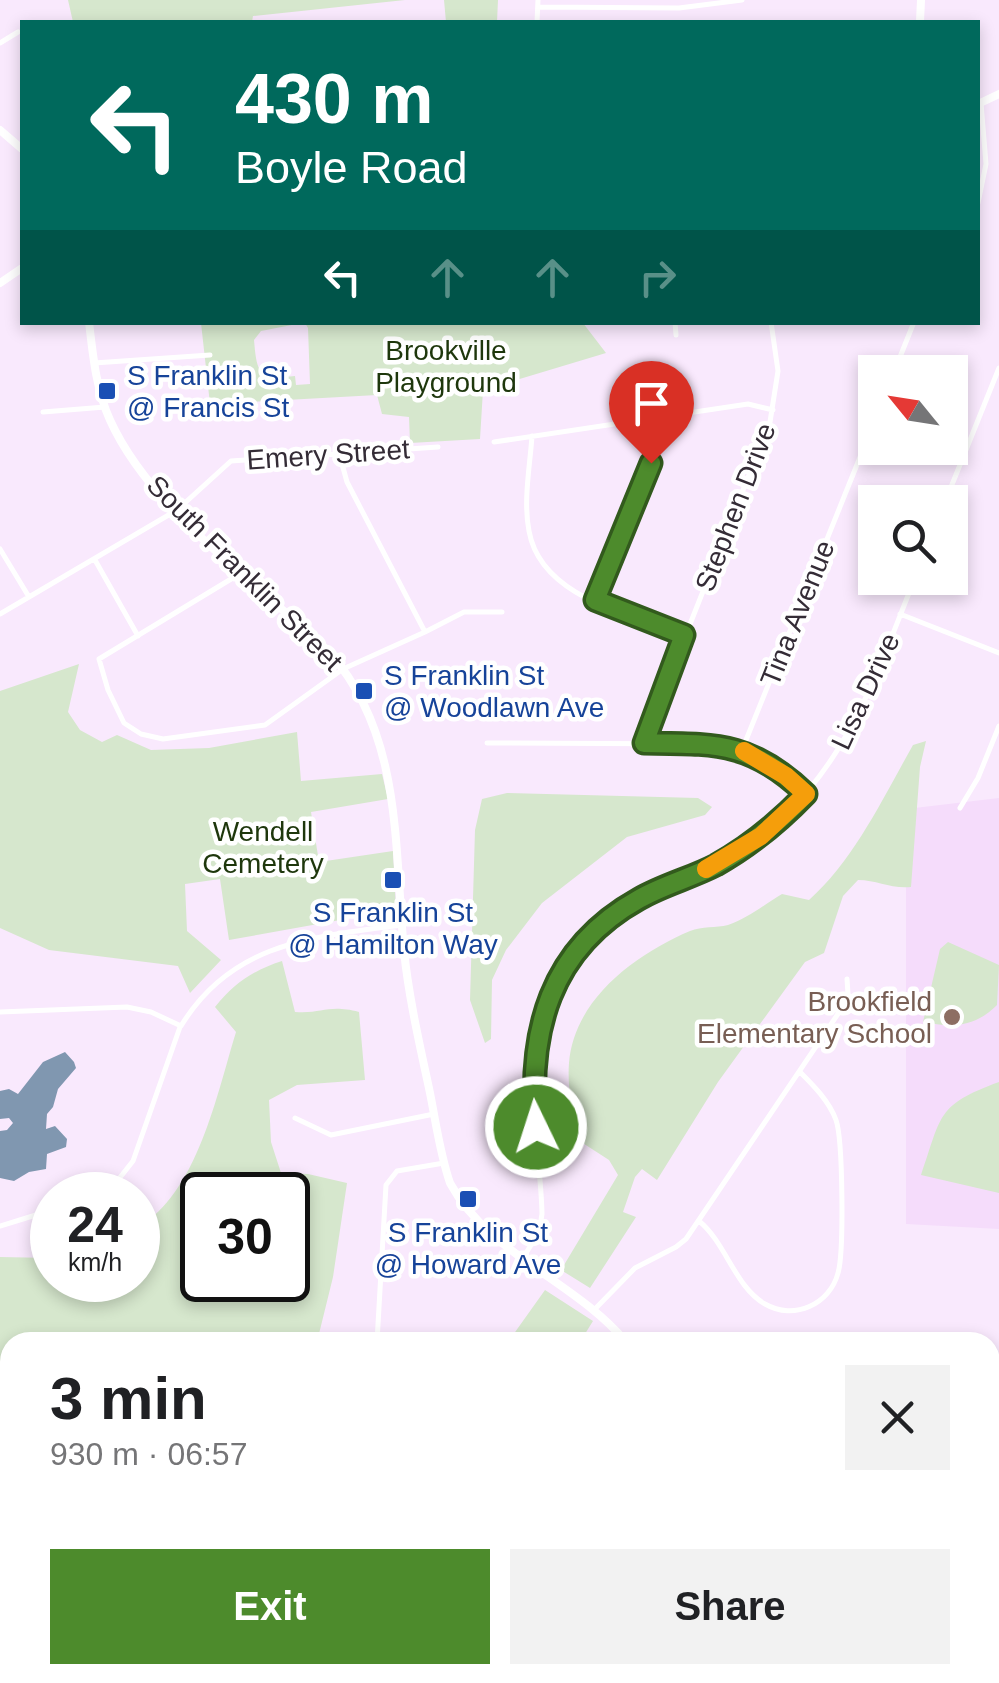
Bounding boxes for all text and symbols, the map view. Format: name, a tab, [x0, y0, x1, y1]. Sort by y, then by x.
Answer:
icon: left	[70, 60, 200, 190]
text: 430 m	[235, 60, 433, 138]
text: Boyle Road	[235, 142, 468, 193]
icon: left	[315, 250, 370, 305]
icon: ahead	[420, 250, 475, 305]
icon: ahead	[525, 250, 580, 305]
icon: right	[630, 250, 685, 305]
park label: Brookville Playground	[375, 335, 517, 398]
north arrow	[858, 355, 968, 465]
map controls	[858, 355, 968, 595]
place label: S Franklin St @ Francis St	[127, 360, 289, 423]
pin	[609, 361, 694, 464]
icon: arrive	[624, 376, 679, 431]
marker: S Franklin St @ Francis St	[96, 380, 118, 402]
street label: Stephen Drive	[689, 419, 782, 596]
street label: Emery Street	[245, 433, 411, 476]
street label: South Franklin Street	[141, 469, 349, 677]
button: search	[858, 485, 968, 595]
street label: Tina Avenue	[754, 536, 841, 690]
street label: Lisa Drive	[825, 628, 906, 754]
place label: S Franklin St @ Woodlawn Ave	[384, 660, 604, 723]
marker: S Franklin St @ Woodlawn Ave	[353, 680, 375, 702]
park label: Wendell Cemetery	[202, 816, 324, 879]
marker: S Franklin St @ Hamilton Way	[382, 869, 404, 891]
place label: S Franklin St @ Hamilton Way	[288, 897, 498, 960]
place label: Brookfield Elementary School	[697, 986, 932, 1049]
marker: Brookfield Elementary School	[941, 1006, 963, 1028]
position arrow	[484, 1075, 588, 1179]
speed limit sign: 30	[180, 1172, 310, 1302]
marker: S Franklin St @ Howard Ave	[457, 1188, 479, 1210]
text: 24	[67, 1197, 123, 1253]
place label: S Franklin St @ Howard Ave	[375, 1217, 561, 1280]
text: km/h	[68, 1248, 122, 1276]
text: 3 min	[50, 1365, 207, 1432]
button: close	[845, 1365, 950, 1470]
text: 930 m · 06:57	[50, 1436, 247, 1472]
button: Exit	[50, 1549, 490, 1664]
button: Share	[510, 1549, 950, 1664]

